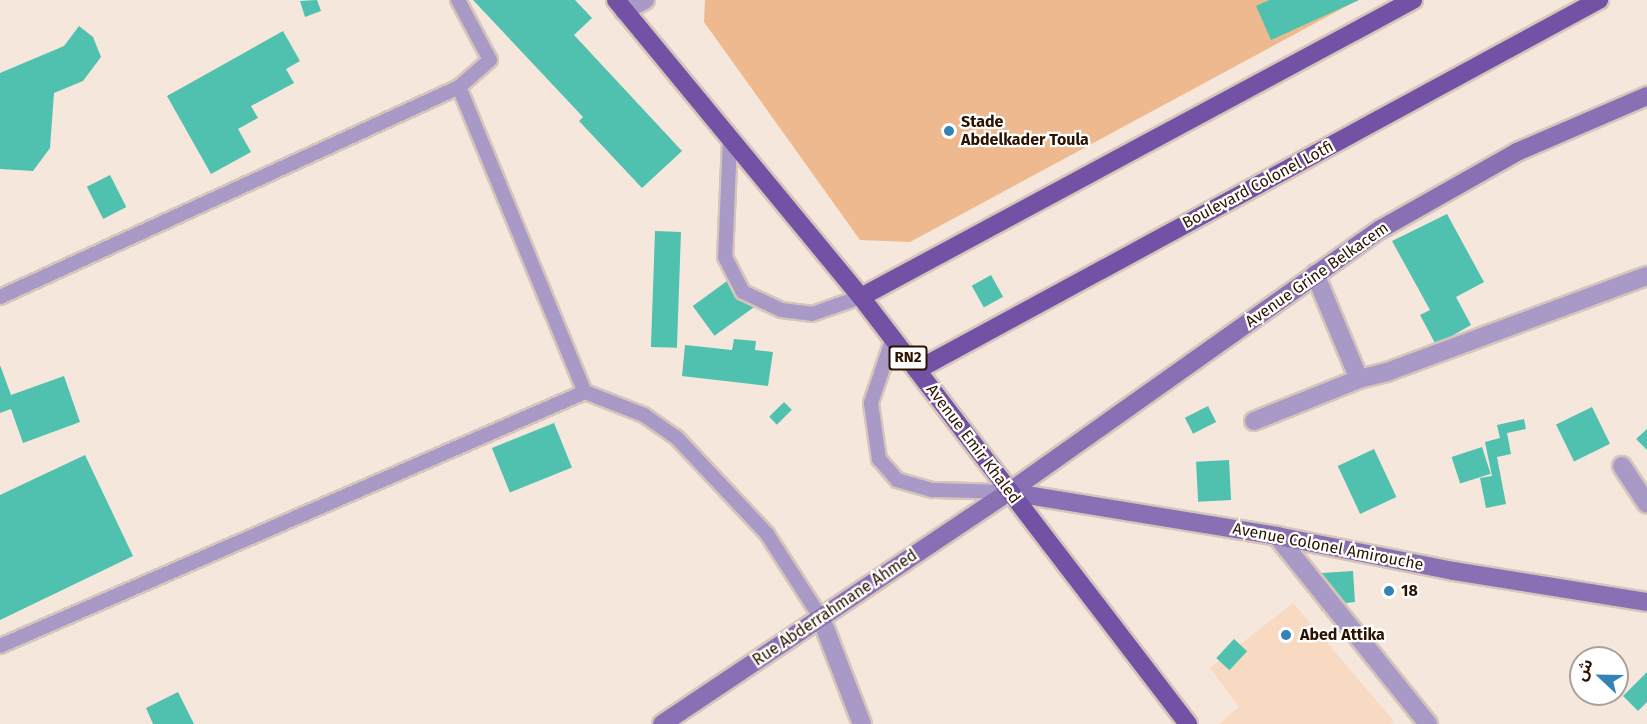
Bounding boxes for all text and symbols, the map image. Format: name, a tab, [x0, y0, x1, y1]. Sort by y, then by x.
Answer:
place label: Stade Abdelkader Toula	[961, 112, 1089, 150]
marker: Stade Abdelkader Toula	[942, 124, 956, 138]
street label: Boulevard Colonel Lotfi	[1179, 137, 1337, 233]
street label: Avenue Grine Belkacem	[1242, 218, 1392, 332]
road number: RN2	[888, 346, 928, 370]
street label: Avenue Emir Khaled	[922, 380, 1024, 508]
street label: Avenue Colonel Amirouche	[1231, 519, 1425, 575]
street label: Rue Abderrahmane Ahmed	[749, 546, 921, 670]
place label: 18	[1401, 581, 1418, 601]
marker: 18	[1382, 584, 1396, 598]
place label: Abed Attika	[1300, 625, 1385, 645]
marker: Abed Attika	[1277, 626, 1295, 644]
north arrow	[1569, 646, 1629, 706]
text: ش	[1571, 656, 1597, 684]

